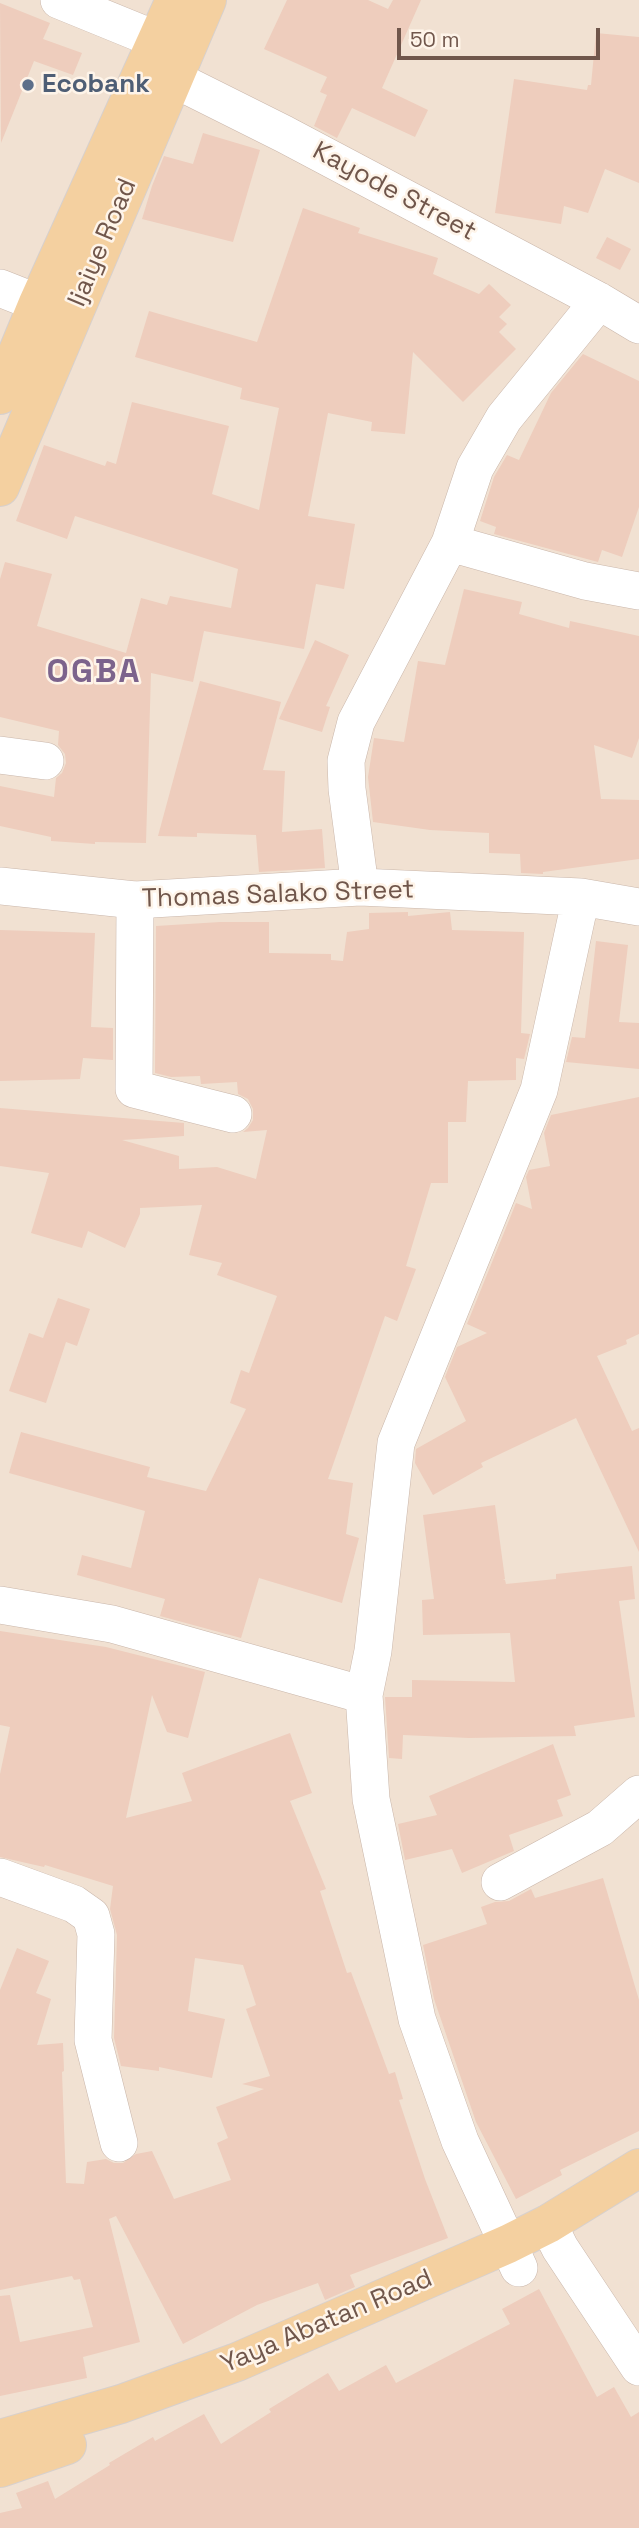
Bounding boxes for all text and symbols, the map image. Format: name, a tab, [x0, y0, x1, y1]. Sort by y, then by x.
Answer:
scale bar	[401, 14, 604, 58]
text: 50 m	[410, 26, 460, 53]
place label: Ecobank	[42, 69, 150, 101]
marker: Ecobank	[20, 77, 36, 93]
street label: Kayode Street	[307, 136, 481, 248]
street label: Ijaiye Road	[62, 174, 144, 312]
district label: OGBA	[47, 653, 141, 693]
street label: Thomas Salako Street	[141, 875, 415, 915]
street label: Yaya Abatan Road	[217, 2263, 437, 2381]

